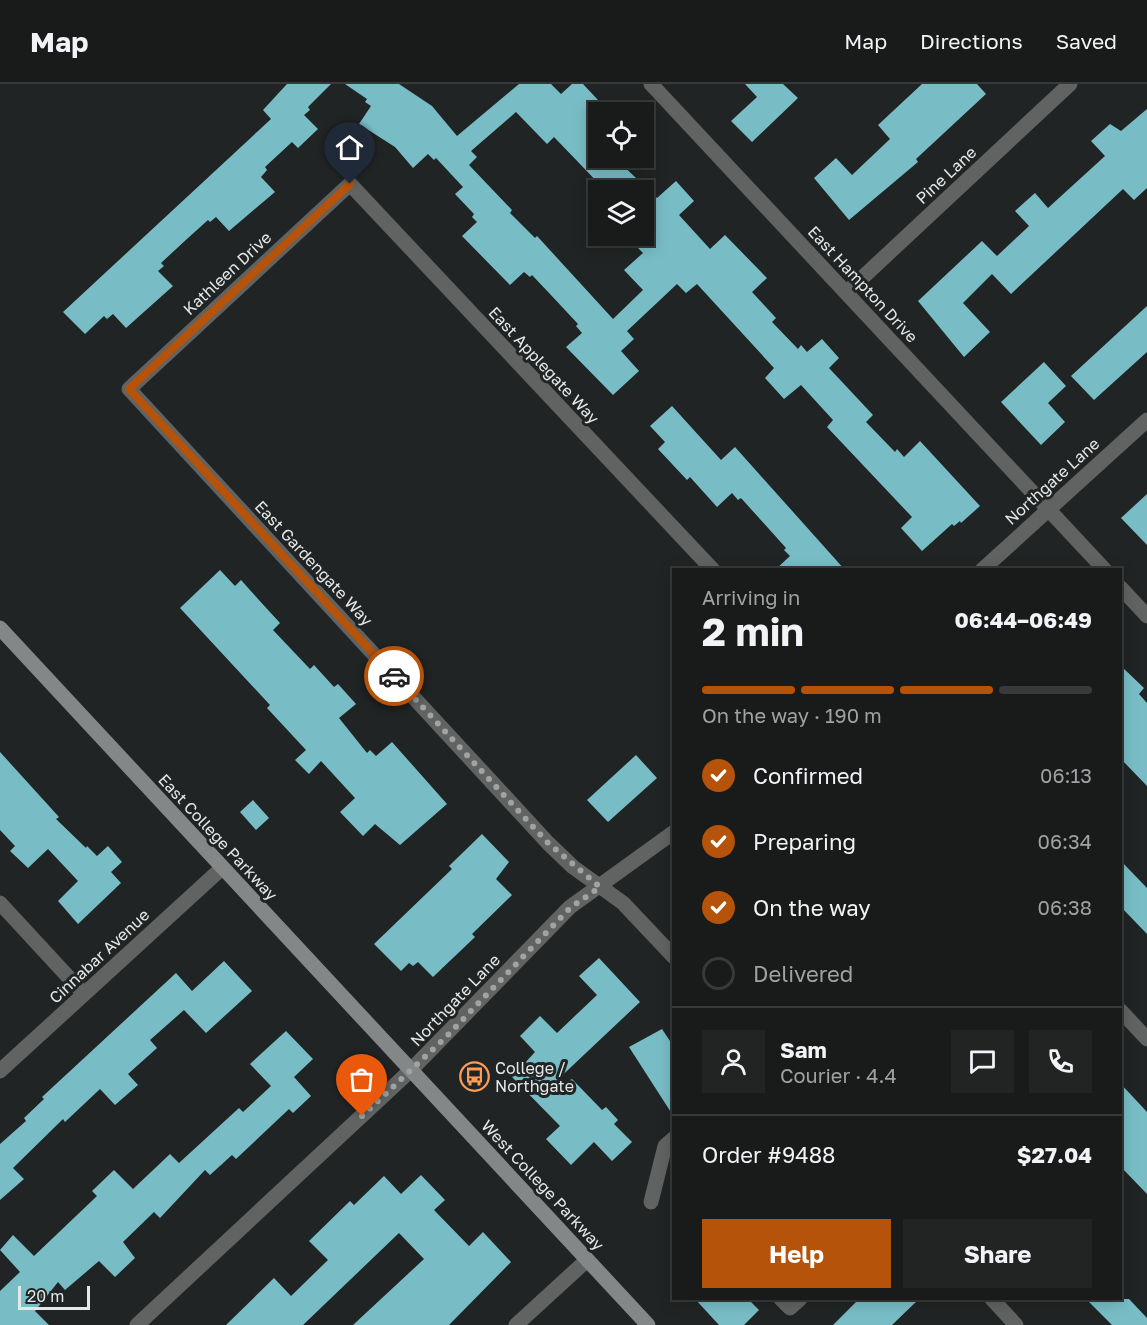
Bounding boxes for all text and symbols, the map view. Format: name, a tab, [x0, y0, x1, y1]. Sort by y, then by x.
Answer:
text: Map	[30, 25, 88, 58]
text: Map	[844, 28, 887, 54]
text: Directions	[920, 28, 1023, 54]
text: Saved	[1056, 28, 1117, 54]
map controls	[588, 102, 654, 246]
button: locate	[588, 102, 654, 168]
pin	[324, 122, 375, 184]
icon: home	[333, 131, 366, 164]
street label: Pine Lane	[912, 142, 980, 208]
button: layers	[588, 180, 654, 246]
street label: East Hampton Drive	[804, 222, 922, 346]
street label: Kathleen Drive	[179, 227, 275, 319]
street label: East Applegate Way	[485, 302, 603, 428]
street label: Northgate Lane	[1001, 433, 1103, 529]
street label: East Gardengate Way	[251, 496, 377, 630]
text: Arriving in	[702, 585, 800, 609]
text: 06:44–06:49	[954, 606, 1092, 633]
text: 2 min	[702, 608, 804, 655]
courier	[364, 646, 424, 706]
icon: car	[378, 660, 411, 693]
text: On the way · 190 m	[702, 703, 882, 727]
icon: check	[702, 759, 735, 792]
text: Confirmed	[753, 762, 863, 789]
text: 06:13	[1040, 763, 1092, 787]
street label: East College Parkway	[154, 770, 282, 904]
icon: check	[702, 825, 735, 858]
text: Preparing	[753, 828, 856, 855]
text: 06:34	[1038, 829, 1092, 853]
icon: check	[702, 891, 735, 924]
text: On the way	[753, 894, 871, 921]
text: 06:38	[1038, 895, 1092, 919]
street label: Cinnabar Avenue	[45, 905, 153, 1007]
street label: Northgate Lane	[406, 950, 504, 1050]
text: Delivered	[753, 960, 853, 987]
button: person	[702, 1030, 765, 1093]
button: chat	[951, 1030, 1014, 1093]
button: phone	[1029, 1030, 1092, 1093]
text: Sam	[780, 1036, 827, 1063]
pin	[336, 1054, 387, 1116]
place label: College / Northgate	[495, 1058, 574, 1096]
bus stop icon: College / Northgate	[458, 1061, 490, 1093]
icon: bag	[345, 1063, 378, 1096]
text: Courier · 4.4	[780, 1063, 897, 1087]
street label: West College Parkway	[477, 1116, 609, 1254]
text: Order #9488	[702, 1141, 836, 1168]
text: $27.04	[1017, 1141, 1092, 1168]
button: Help	[702, 1219, 891, 1288]
button: Share	[903, 1219, 1092, 1288]
scale bar	[18, 1283, 90, 1310]
text: 20 m	[27, 1286, 64, 1306]

